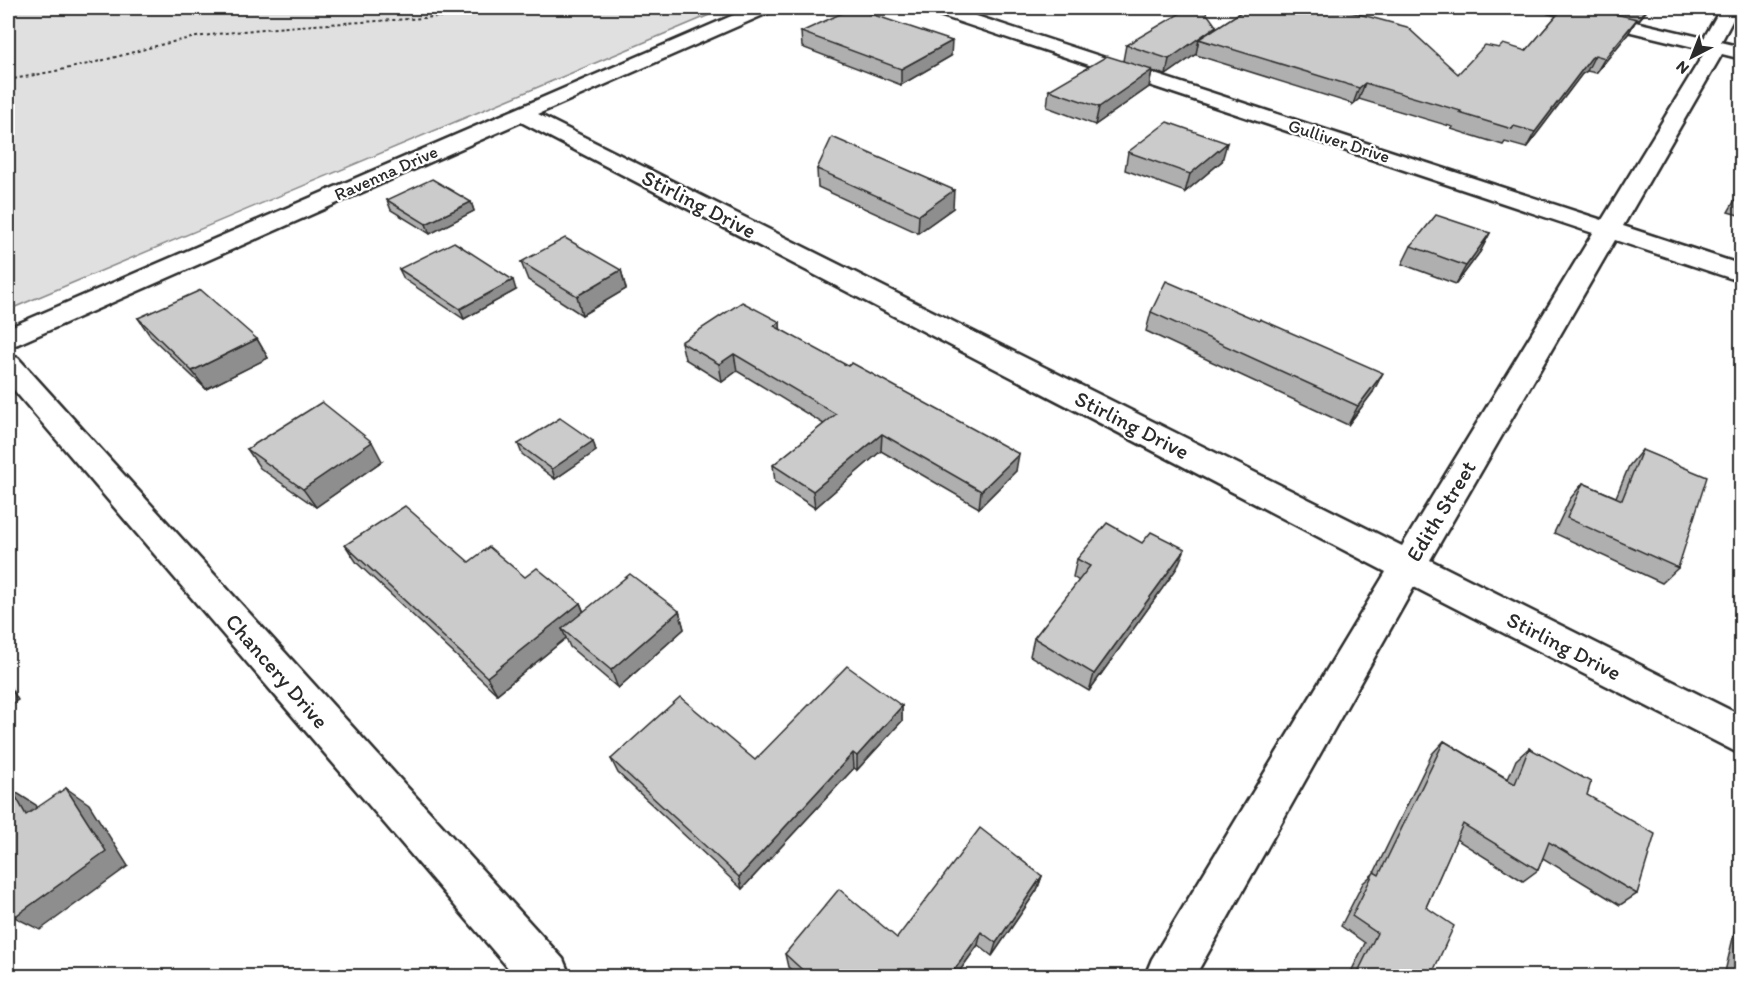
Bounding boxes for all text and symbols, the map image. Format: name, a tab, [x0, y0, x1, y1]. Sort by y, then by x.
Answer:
north arrow	[1662, 27, 1722, 87]
text: N	[1672, 57, 1693, 78]
street label: Gulliver Drive	[1285, 114, 1393, 168]
street label: Ravenna Drive	[331, 140, 441, 206]
street label: Stirling Drive	[637, 164, 761, 244]
street label: Stirling Drive	[1070, 385, 1194, 465]
street label: Edith Street	[1400, 456, 1482, 566]
street label: Stirling Drive	[1502, 606, 1626, 686]
street label: Chancery Drive	[220, 608, 334, 734]

